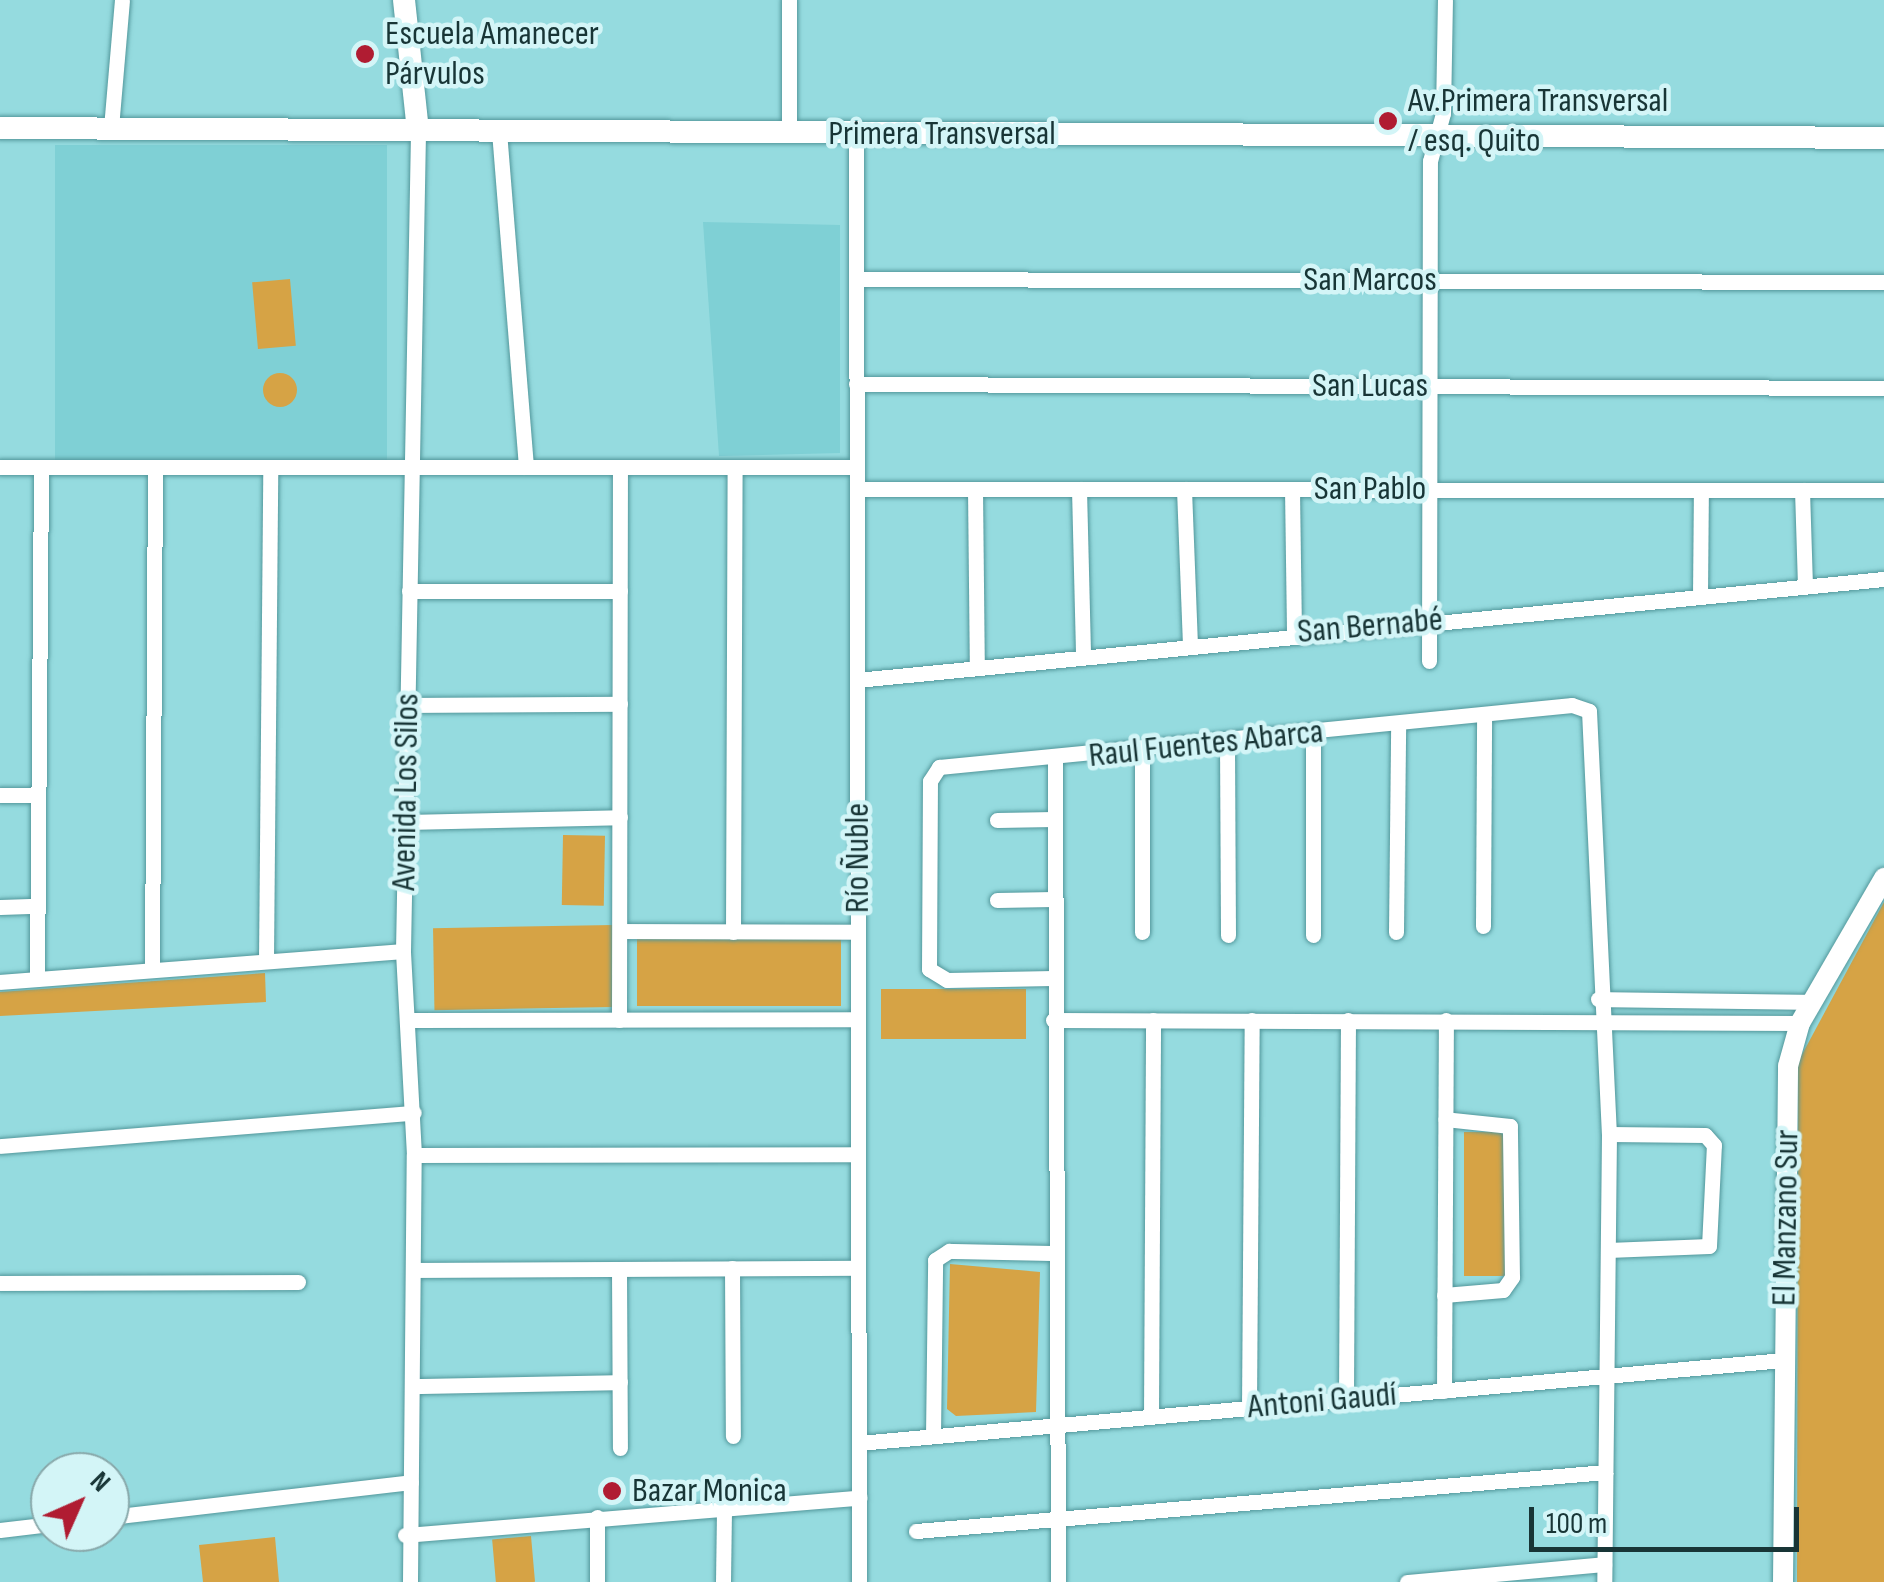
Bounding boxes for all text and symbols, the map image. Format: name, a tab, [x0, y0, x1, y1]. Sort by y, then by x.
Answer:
place label: Escuela Amanecer Párvulos	[385, 13, 599, 95]
marker: Escuela Amanecer Párvulos	[354, 43, 376, 65]
place label: Av.Primera Transversal / esq. Quito	[1408, 80, 1668, 162]
marker: Av.Primera Transversal / esq. Quito	[1377, 110, 1399, 132]
street label: Primera Transversal	[828, 113, 1056, 155]
street label: San Marcos	[1303, 259, 1437, 301]
street label: San Lucas	[1312, 365, 1428, 407]
street label: San Pablo	[1314, 468, 1426, 510]
street label: San Bernabé	[1296, 599, 1444, 653]
street label: Avenida Los Silos	[383, 693, 429, 891]
street label: Raul Fuentes Abarca	[1087, 711, 1325, 777]
street label: Río Ñuble	[837, 803, 879, 913]
street label: El Manzano Sur	[1763, 1129, 1809, 1307]
street label: Antoni Gaudí	[1246, 1374, 1398, 1428]
north arrow	[30, 1452, 130, 1552]
text: N	[83, 1465, 117, 1499]
place label: Bazar Monica	[632, 1470, 787, 1512]
marker: Bazar Monica	[601, 1480, 623, 1502]
scale bar	[1534, 1487, 1804, 1549]
text: 100 m	[1546, 1506, 1607, 1542]

